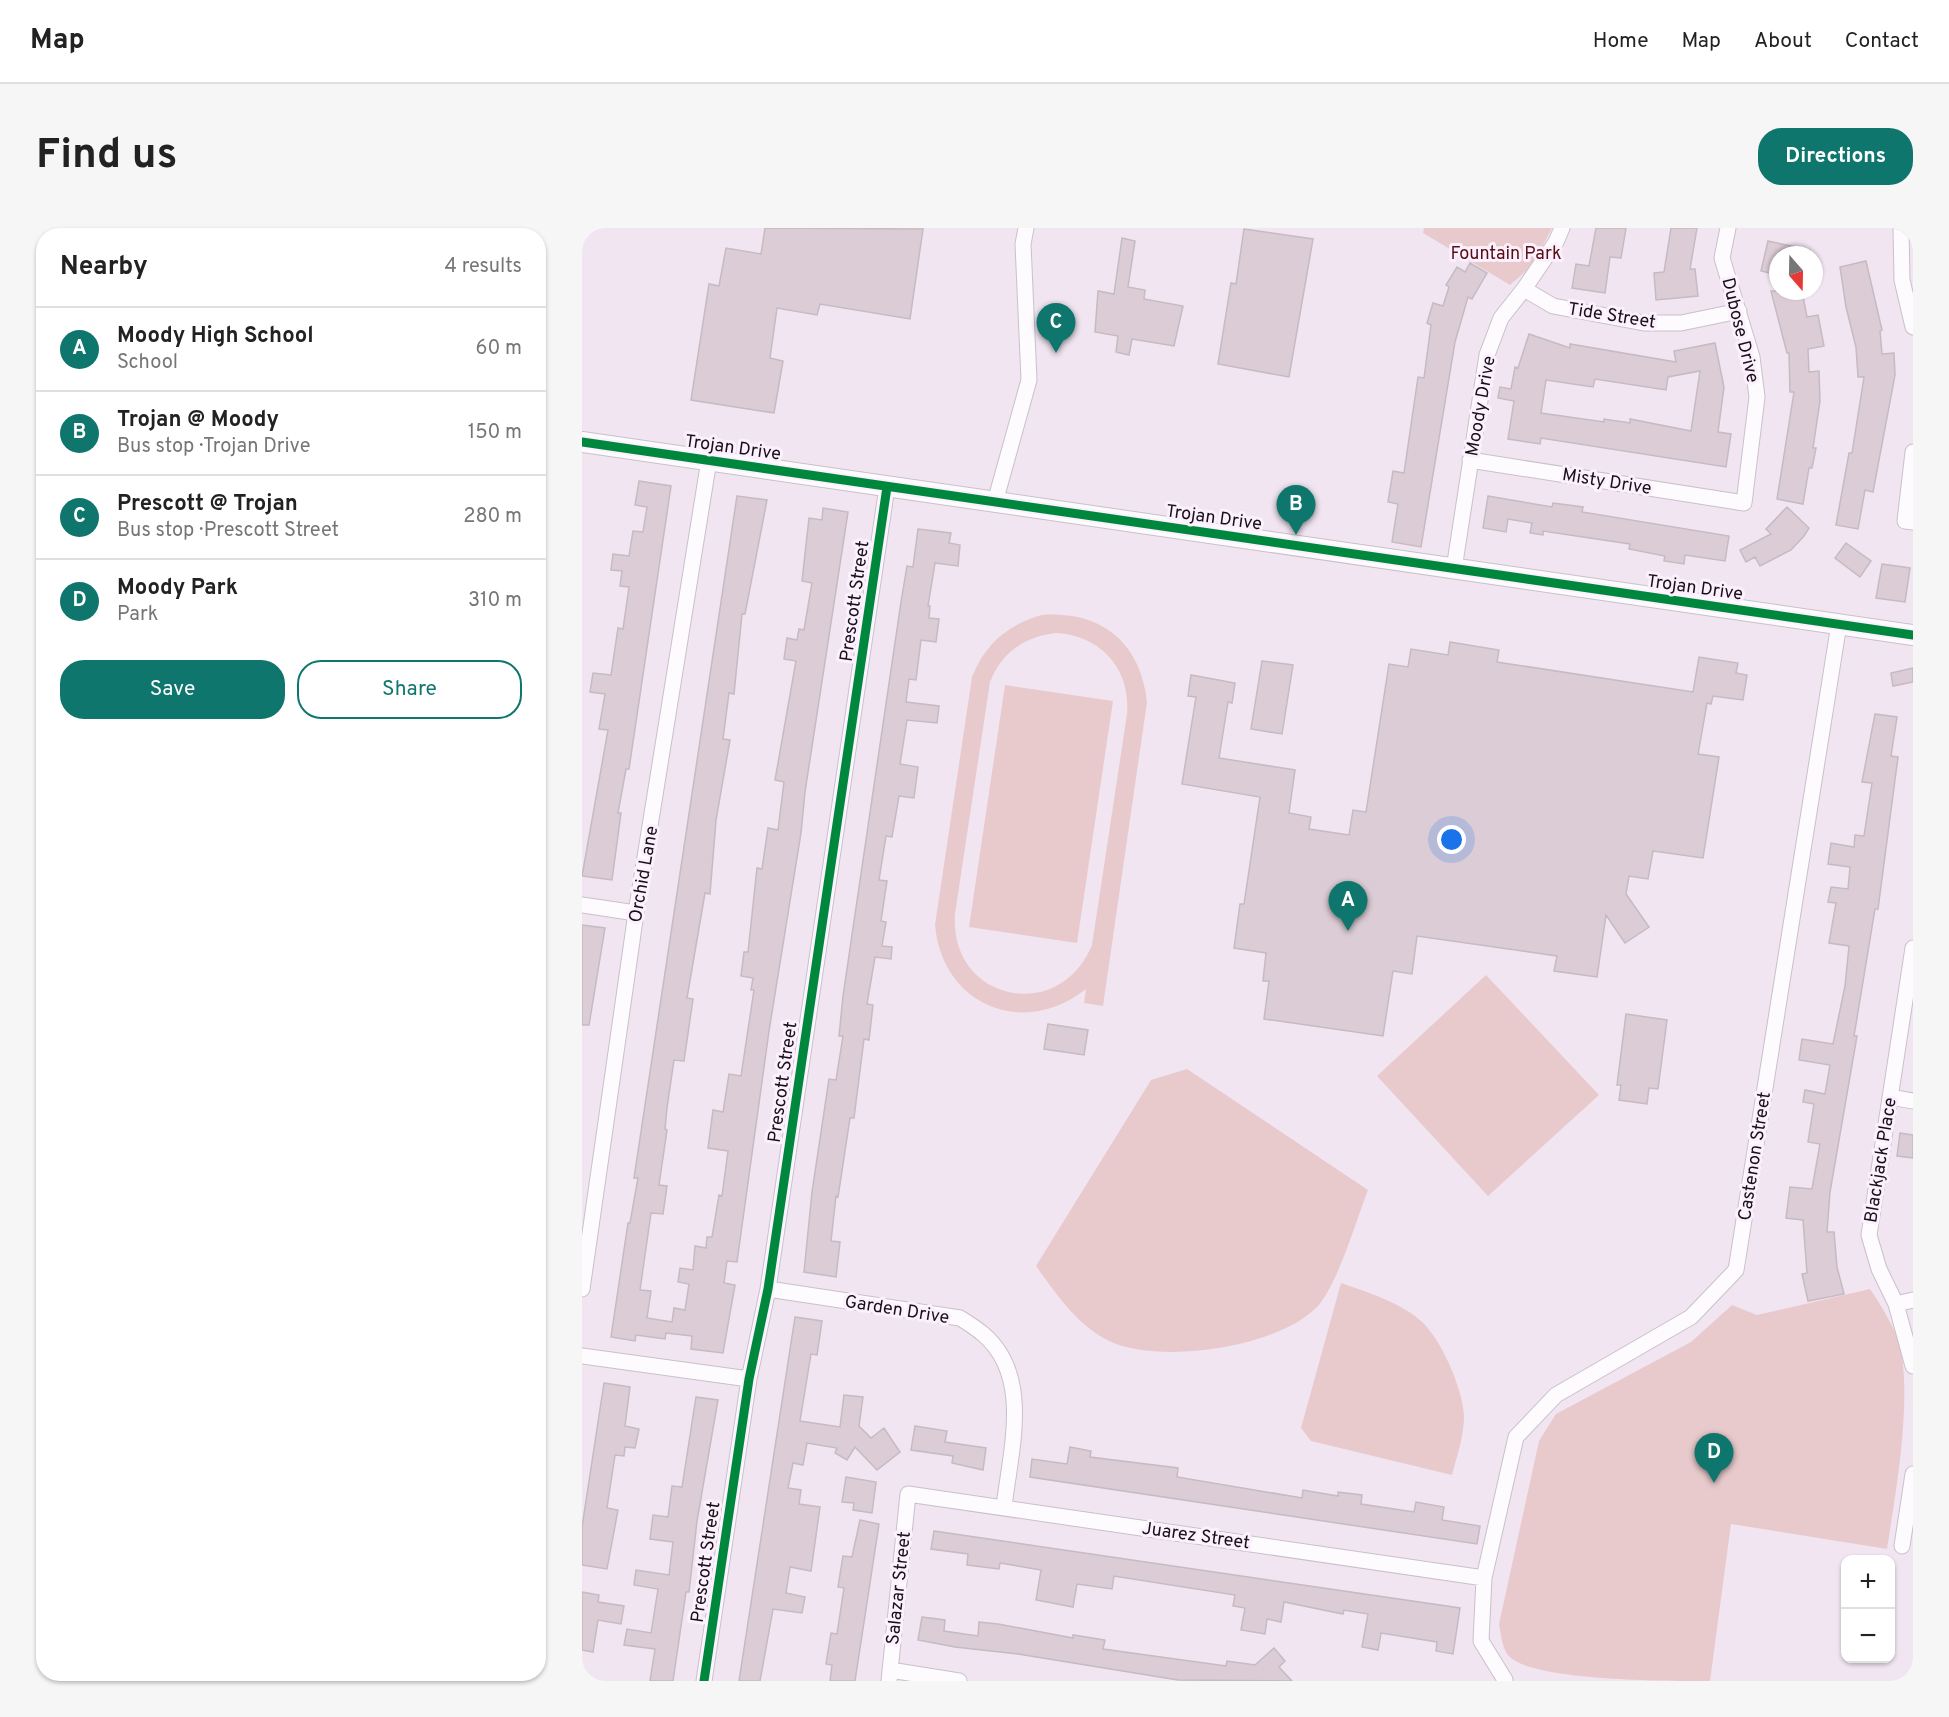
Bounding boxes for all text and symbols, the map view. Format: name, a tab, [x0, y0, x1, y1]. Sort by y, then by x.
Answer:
text: Map	[30, 23, 85, 59]
text: Home	[1593, 28, 1649, 55]
text: Map	[1682, 28, 1721, 55]
text: About	[1754, 28, 1812, 55]
text: Contact	[1845, 28, 1919, 55]
button: Directions	[1758, 128, 1913, 185]
text: Find us	[36, 130, 177, 183]
park label: Fountain Park	[1450, 243, 1562, 266]
north arrow	[1769, 246, 1823, 300]
text: Nearby	[60, 251, 148, 284]
text: 4 results	[445, 254, 522, 280]
street label: Dubose Drive	[1715, 275, 1764, 385]
street label: Tide Street	[1566, 298, 1657, 335]
pin: C	[1036, 304, 1076, 353]
text: Moody High School	[117, 323, 314, 350]
text: A	[72, 336, 87, 362]
text: 60 m	[476, 336, 522, 362]
text: School	[117, 350, 178, 376]
street label: Moody Drive	[1461, 354, 1502, 458]
text: Trojan @ Moody	[117, 407, 279, 434]
text: B	[73, 420, 86, 446]
text: 150 m	[468, 420, 522, 446]
street label: Trojan Drive	[683, 430, 782, 467]
text: Bus stop · Trojan Drive	[117, 434, 311, 460]
street label: Misty Drive	[1560, 464, 1653, 501]
pin: B	[1276, 486, 1316, 535]
text: Prescott @ Trojan	[117, 491, 298, 518]
street label: Trojan Drive	[1164, 500, 1263, 537]
text: C	[73, 504, 86, 530]
text: 280 m	[463, 504, 522, 530]
text: Bus stop · Prescott Street	[117, 518, 339, 544]
street label: Prescott Street	[836, 539, 875, 663]
street label: Trojan Drive	[1645, 570, 1744, 607]
text: Moody Park	[117, 575, 238, 602]
text: D	[72, 588, 87, 614]
text: 310 m	[468, 588, 522, 614]
text: Park	[117, 602, 158, 628]
button: Save	[60, 660, 285, 719]
button: Share	[297, 660, 522, 719]
street label: Orchid Lane	[625, 824, 664, 924]
your location	[1437, 825, 1466, 854]
pin: A	[1328, 882, 1368, 931]
street label: Prescott Street	[764, 1020, 803, 1144]
street label: Castenon Street	[1734, 1090, 1777, 1222]
street label: Blackjack Place	[1860, 1096, 1903, 1225]
street label: Garden Drive	[843, 1291, 951, 1330]
pin: D	[1694, 1434, 1734, 1483]
street label: Prescott Street	[687, 1500, 726, 1624]
street label: Juarez Street	[1140, 1518, 1251, 1555]
street label: Salazar Street	[882, 1530, 917, 1646]
map controls	[1841, 1555, 1895, 1663]
button: +	[1841, 1555, 1895, 1609]
button: −	[1841, 1609, 1895, 1663]

